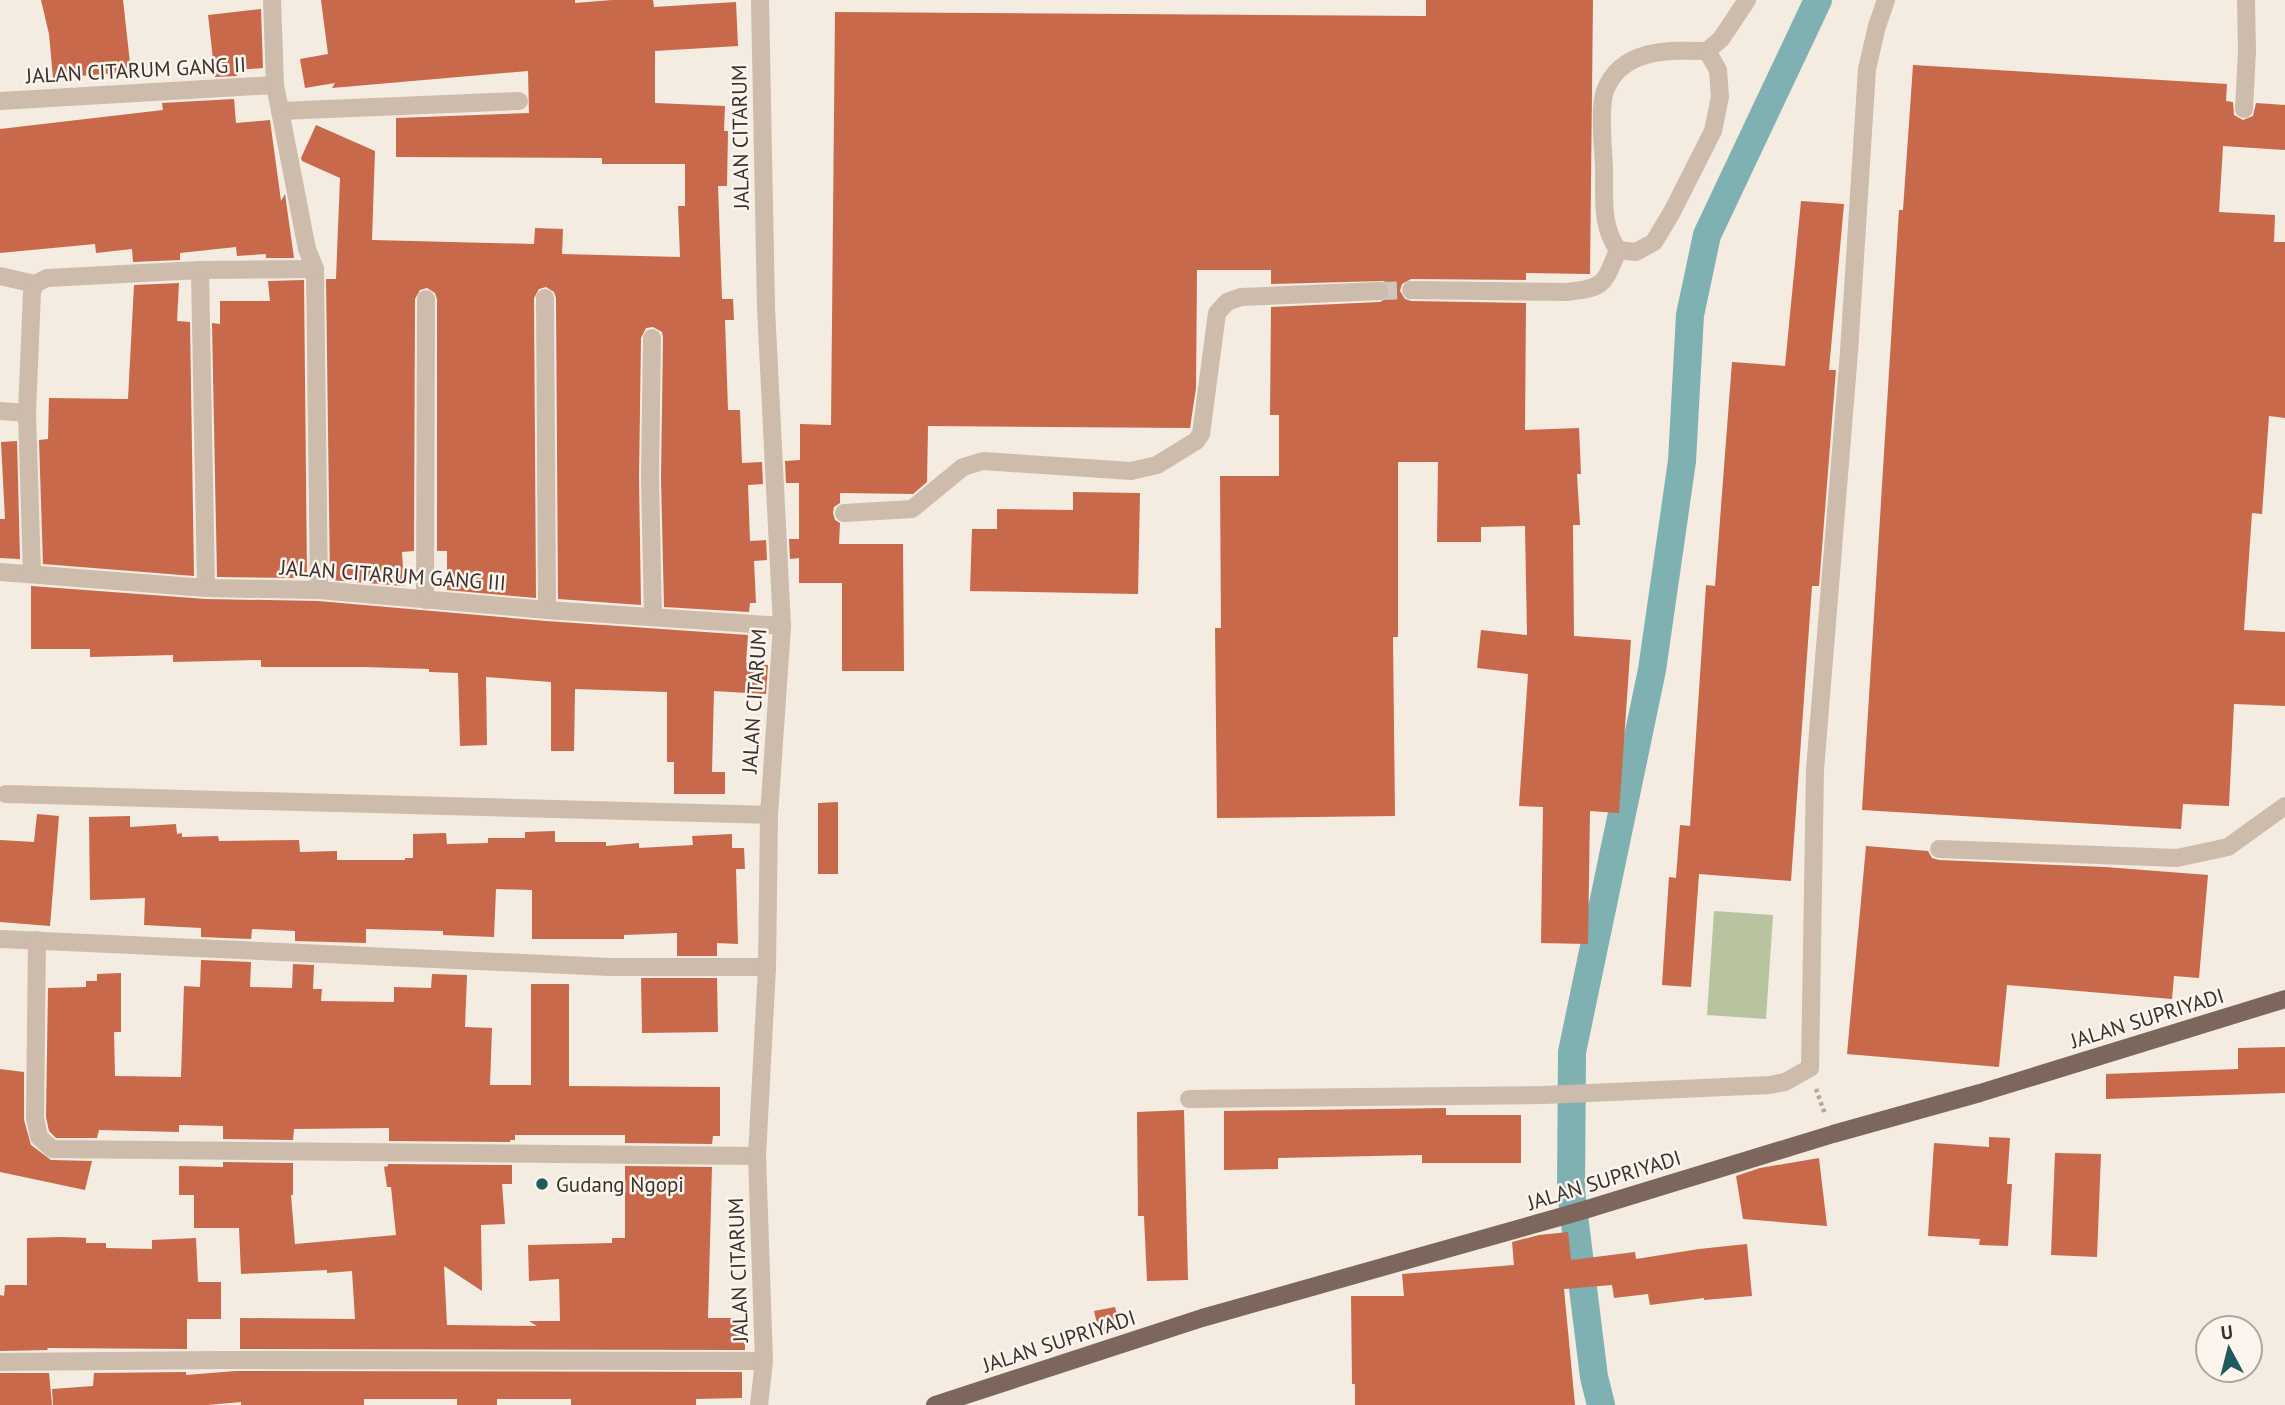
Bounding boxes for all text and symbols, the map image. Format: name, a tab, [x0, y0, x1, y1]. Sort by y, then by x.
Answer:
street label: JALAN CITARUM GANG II	[24, 51, 247, 89]
street label: JALAN CITARUM	[725, 64, 755, 211]
street label: JALAN CITARUM GANG III	[278, 554, 507, 596]
street label: JALAN CITARUM	[735, 628, 773, 775]
street label: JALAN SUPRIYADI	[2066, 982, 2227, 1054]
street label: JALAN SUPRIYADI	[1523, 1144, 1684, 1216]
place label: Gudang Ngopi	[556, 1171, 684, 1198]
marker: Gudang Ngopi	[534, 1176, 550, 1192]
street label: JALAN CITARUM	[722, 1197, 754, 1344]
street label: JALAN SUPRIYADI	[978, 1304, 1139, 1379]
north arrow	[2194, 1314, 2264, 1384]
text: U	[2220, 1319, 2234, 1345]

